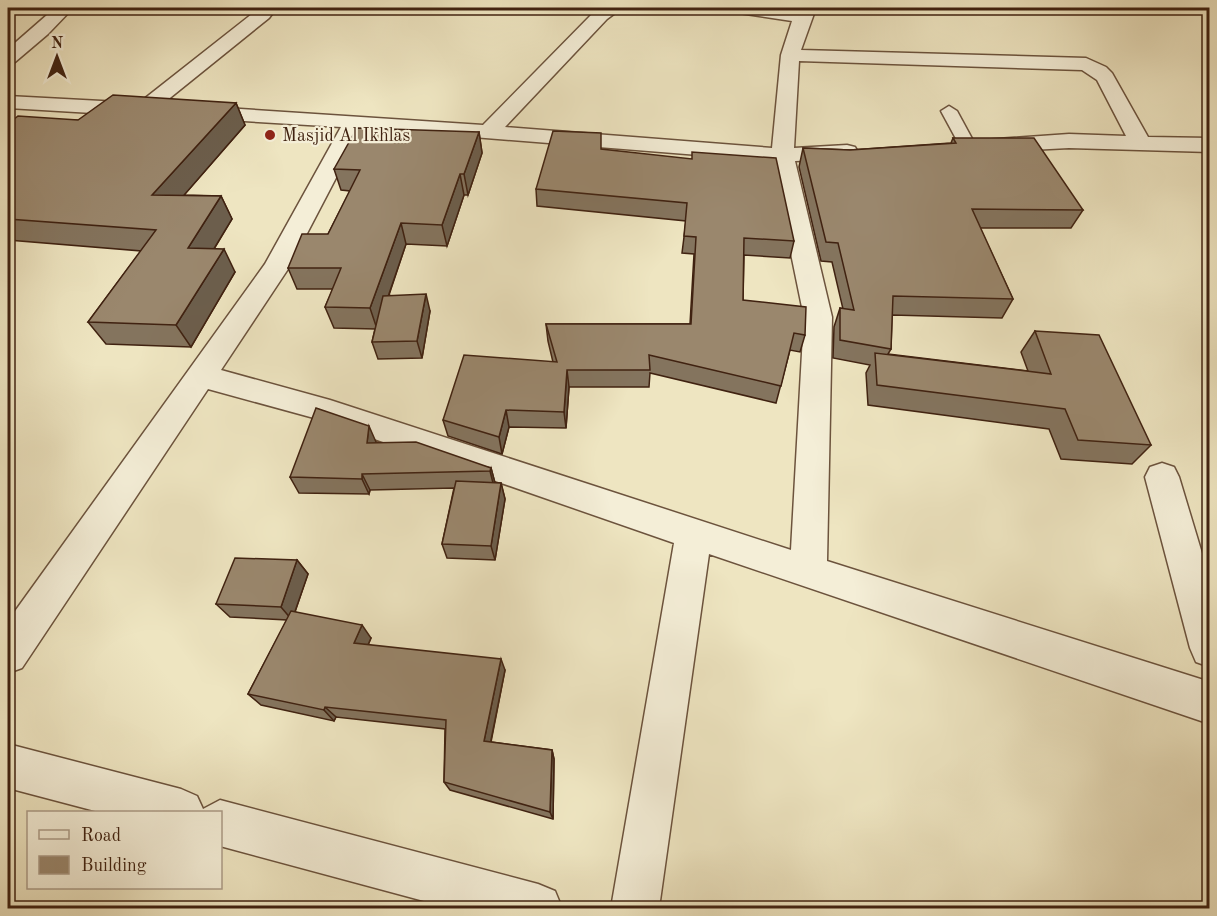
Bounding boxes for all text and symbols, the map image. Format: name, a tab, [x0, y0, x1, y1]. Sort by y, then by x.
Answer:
north arrow	[27, 27, 87, 87]
text: N	[51, 36, 64, 52]
place label: Masjid Al Ikhlas	[282, 127, 410, 145]
marker: Masjid Al Ikhlas	[263, 128, 277, 142]
legend	[27, 811, 222, 889]
text: Road	[81, 827, 121, 845]
text: Building	[81, 857, 147, 875]

